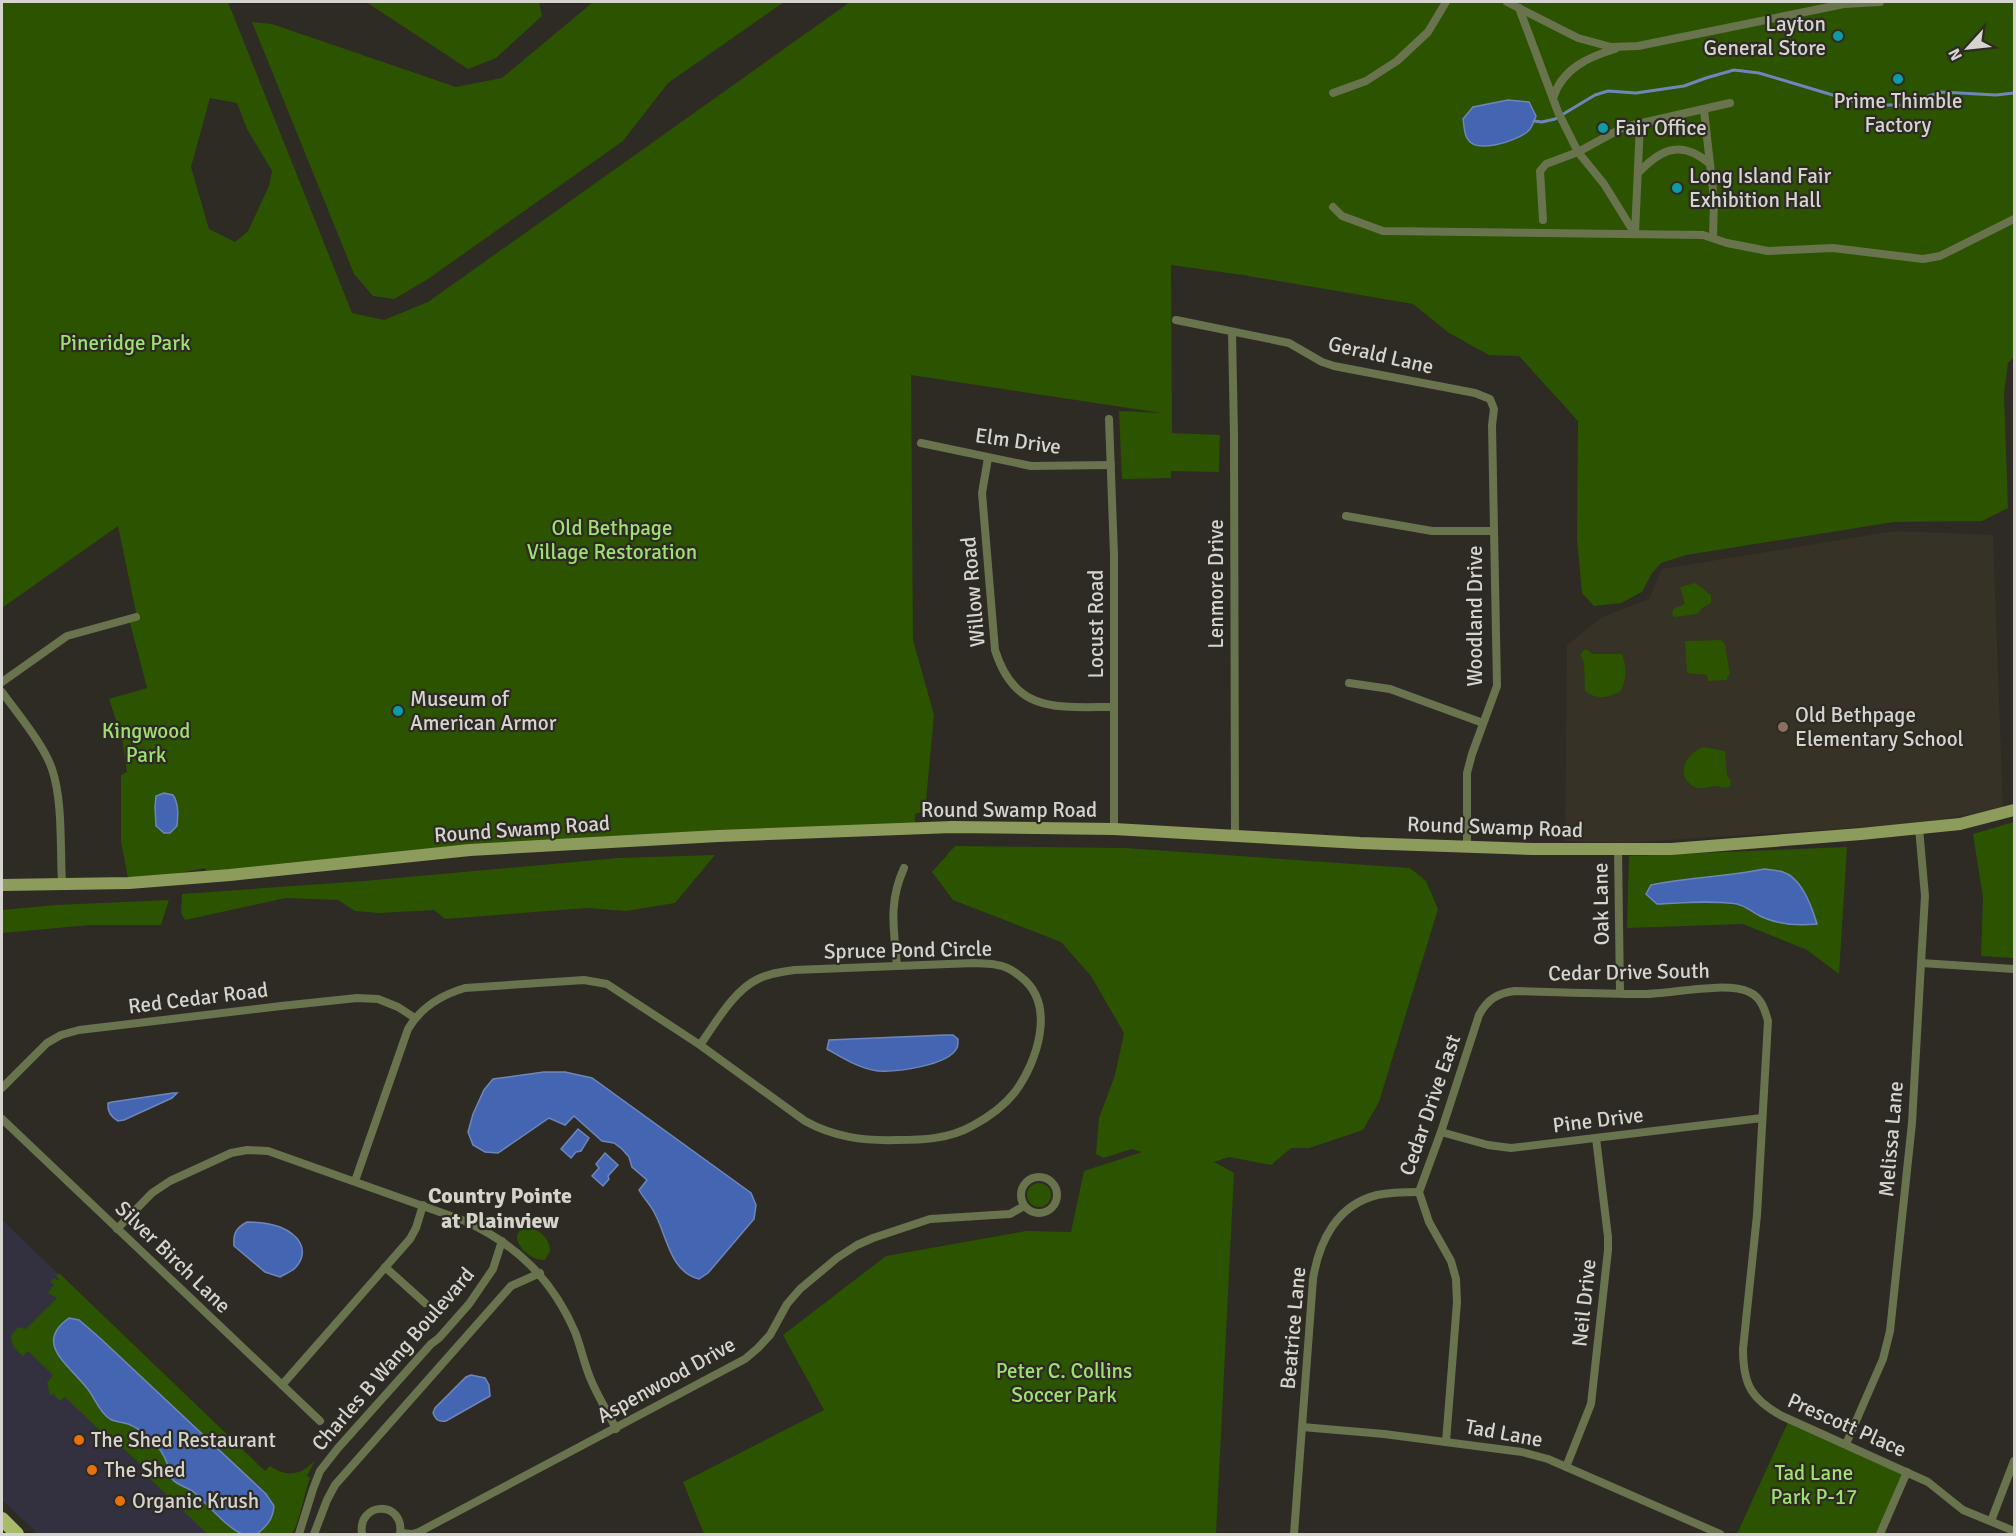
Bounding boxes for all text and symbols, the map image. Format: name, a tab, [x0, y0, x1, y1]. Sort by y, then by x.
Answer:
place label: Layton General Store	[1703, 11, 1826, 61]
north arrow	[1938, 18, 1998, 78]
marker: Layton General Store	[1831, 29, 1845, 43]
text: N	[1944, 45, 1967, 64]
marker: Prime Thimble Factory	[1891, 72, 1905, 86]
place label: Prime Thimble Factory	[1834, 88, 1962, 138]
place label: Fair Office	[1615, 115, 1707, 141]
marker: Fair Office	[1596, 121, 1610, 135]
place label: Long Island Fair Exhibition Hall	[1689, 163, 1832, 213]
marker: Long Island Fair Exhibition Hall	[1670, 181, 1684, 195]
park label: Pineridge Park	[59, 330, 191, 356]
street label: Gerald Lane	[1326, 330, 1436, 380]
street label: Elm Drive	[973, 422, 1063, 460]
park label: Old Bethpage Village Restoration	[527, 515, 697, 565]
street label: Lenmore Drive	[1203, 519, 1229, 649]
street label: Willow Road	[955, 536, 991, 648]
street label: Woodland Drive	[1462, 545, 1488, 687]
street label: Locust Road	[1083, 570, 1109, 678]
place label: Museum of American Armor	[410, 686, 557, 736]
place label: Old Bethpage Elementary School	[1795, 702, 1964, 752]
marker: Museum of American Armor	[391, 704, 405, 718]
park label: Kingwood Park	[102, 718, 190, 768]
marker: Old Bethpage Elementary School	[1776, 720, 1790, 734]
street label: Round Swamp Road	[921, 797, 1097, 823]
street label: Round Swamp Road	[433, 810, 611, 848]
street label: Round Swamp Road	[1406, 811, 1584, 843]
street label: Oak Lane	[1587, 862, 1615, 946]
street label: Spruce Pond Circle	[824, 936, 992, 964]
street label: Cedar Drive South	[1548, 958, 1710, 986]
street label: Red Cedar Road	[127, 977, 269, 1019]
street label: Cedar Drive East	[1394, 1031, 1466, 1179]
street label: Melissa Lane	[1873, 1080, 1909, 1198]
street label: Pine Drive	[1551, 1102, 1645, 1138]
district label: Country Pointe at Plainview	[428, 1182, 572, 1234]
street label: Silver Birch Lane	[110, 1195, 236, 1319]
street label: Neil Drive	[1566, 1258, 1602, 1348]
street label: Charles B Wang Boulevard	[306, 1262, 480, 1456]
street label: Beatrice Lane	[1275, 1266, 1311, 1390]
street label: Aspenwood Drive	[592, 1331, 740, 1429]
park label: Peter C. Collins Soccer Park	[996, 1358, 1132, 1408]
street label: Prescott Place	[1784, 1387, 1910, 1463]
street label: Tad Lane	[1463, 1413, 1545, 1453]
place label: The Shed Restaurant	[91, 1427, 276, 1453]
marker: The Shed Restaurant	[72, 1433, 86, 1447]
place label: The Shed	[104, 1457, 186, 1483]
park label: Tad Lane Park P-17	[1771, 1460, 1857, 1510]
marker: The Shed	[85, 1463, 99, 1477]
place label: Organic Krush	[132, 1488, 259, 1514]
marker: Organic Krush	[113, 1494, 127, 1508]

